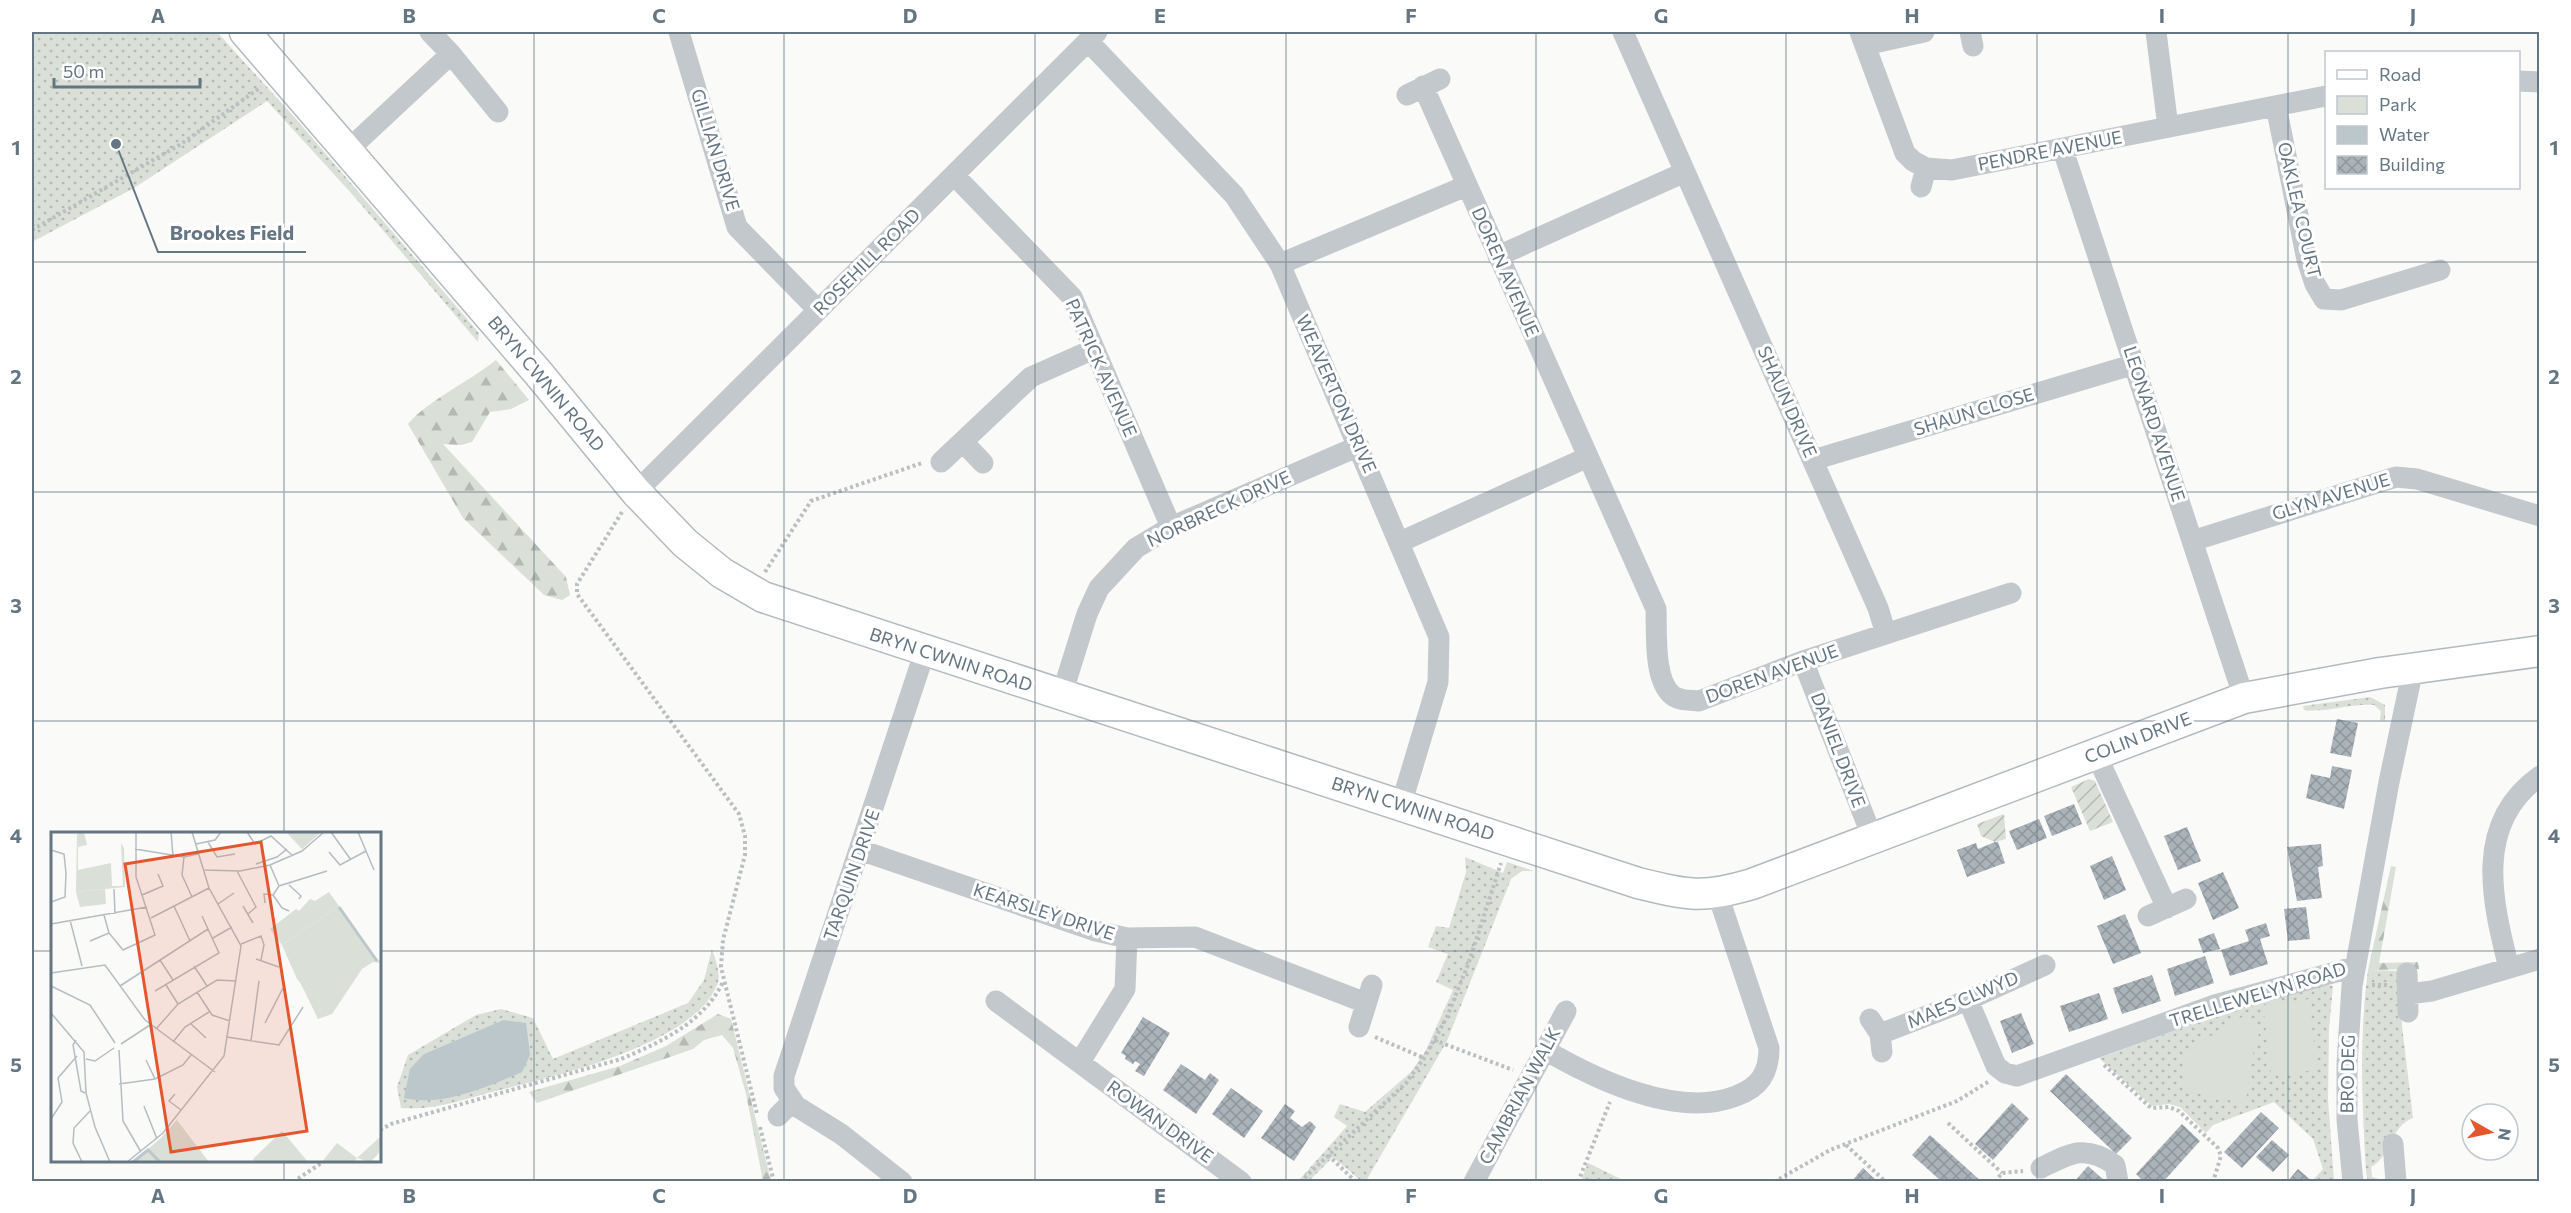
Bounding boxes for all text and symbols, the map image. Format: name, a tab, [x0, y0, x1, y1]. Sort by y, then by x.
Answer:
text: A	[151, 3, 165, 27]
text: B	[402, 3, 416, 27]
text: C	[652, 3, 666, 27]
text: D	[903, 3, 917, 27]
text: E	[1154, 3, 1166, 27]
text: F	[1405, 3, 1417, 27]
text: G	[1654, 3, 1668, 27]
text: H	[1905, 3, 1920, 27]
text: I	[2159, 3, 2165, 27]
text: J	[2410, 3, 2416, 27]
scale bar	[54, 51, 200, 89]
legend	[2325, 51, 2520, 189]
text: 50 m	[63, 60, 104, 82]
text: Road	[2379, 63, 2421, 85]
street label: GILLIAN DRIVE	[687, 86, 745, 214]
text: Park	[2379, 93, 2417, 115]
text: Water	[2379, 123, 2430, 145]
street label: PENDRE AVENUE	[1976, 125, 2124, 175]
text: 1	[11, 135, 21, 159]
text: 1	[2549, 135, 2559, 159]
street label: OAKLEA COURT	[2274, 140, 2326, 280]
text: Building	[2379, 153, 2445, 175]
street label: ROSEHILL ROAD	[808, 203, 924, 319]
street label: DOREN AVENUE	[1468, 203, 1544, 340]
callout: Brookes Field	[158, 214, 306, 252]
text: Brookes Field	[170, 220, 294, 244]
street label: PATRICK AVENUE	[1062, 295, 1142, 440]
street label: BRYN CWNIN ROAD	[484, 311, 610, 456]
street label: WEAVERTON DRIVE	[1292, 311, 1382, 476]
street label: SHAUN DRIVE	[1754, 343, 1822, 461]
street label: LEONARD AVENUE	[2119, 343, 2190, 504]
text: 2	[10, 364, 22, 388]
text: 2	[2548, 364, 2560, 388]
street label: SHAUN CLOSE	[1911, 382, 2036, 440]
street label: NORBRECK DRIVE	[1143, 465, 1294, 551]
street label: GLYN AVENUE	[2269, 468, 2392, 524]
text: 3	[10, 593, 22, 617]
text: 3	[2548, 593, 2560, 617]
street label: BRYN CWNIN ROAD	[867, 622, 1036, 696]
street label: DOREN AVENUE	[1702, 639, 1841, 707]
street label: DANIEL DRIVE	[1807, 689, 1871, 810]
street label: COLIN DRIVE	[2081, 707, 2194, 768]
street label: BRYN CWNIN ROAD	[1329, 771, 1498, 845]
street label: TARQUIN DRIVE	[818, 806, 884, 943]
text: 4	[10, 823, 22, 847]
text: 4	[2548, 823, 2560, 847]
inset map	[51, 832, 381, 1162]
street label: KEARSLEY DRIVE	[971, 878, 1118, 944]
street label: TRELLEWELYN ROAD	[2167, 957, 2349, 1031]
street label: MAES CLWYD	[1904, 966, 2022, 1032]
street label: CAMBRIAN WALK	[1474, 1023, 1565, 1168]
street label: BRO DEG	[2335, 1034, 2359, 1114]
text: 5	[10, 1052, 22, 1076]
text: 5	[2548, 1052, 2560, 1076]
street label: ROWAN DRIVE	[1103, 1075, 1218, 1167]
north arrow	[2460, 1102, 2520, 1162]
text: N	[2495, 1127, 2516, 1142]
text: A	[151, 1183, 165, 1207]
text: B	[402, 1183, 416, 1207]
text: C	[652, 1183, 666, 1207]
text: D	[903, 1183, 917, 1207]
text: E	[1154, 1183, 1166, 1207]
text: F	[1405, 1183, 1417, 1207]
text: G	[1654, 1183, 1668, 1207]
text: H	[1905, 1183, 1920, 1207]
text: I	[2159, 1183, 2165, 1207]
text: J	[2410, 1183, 2416, 1207]

